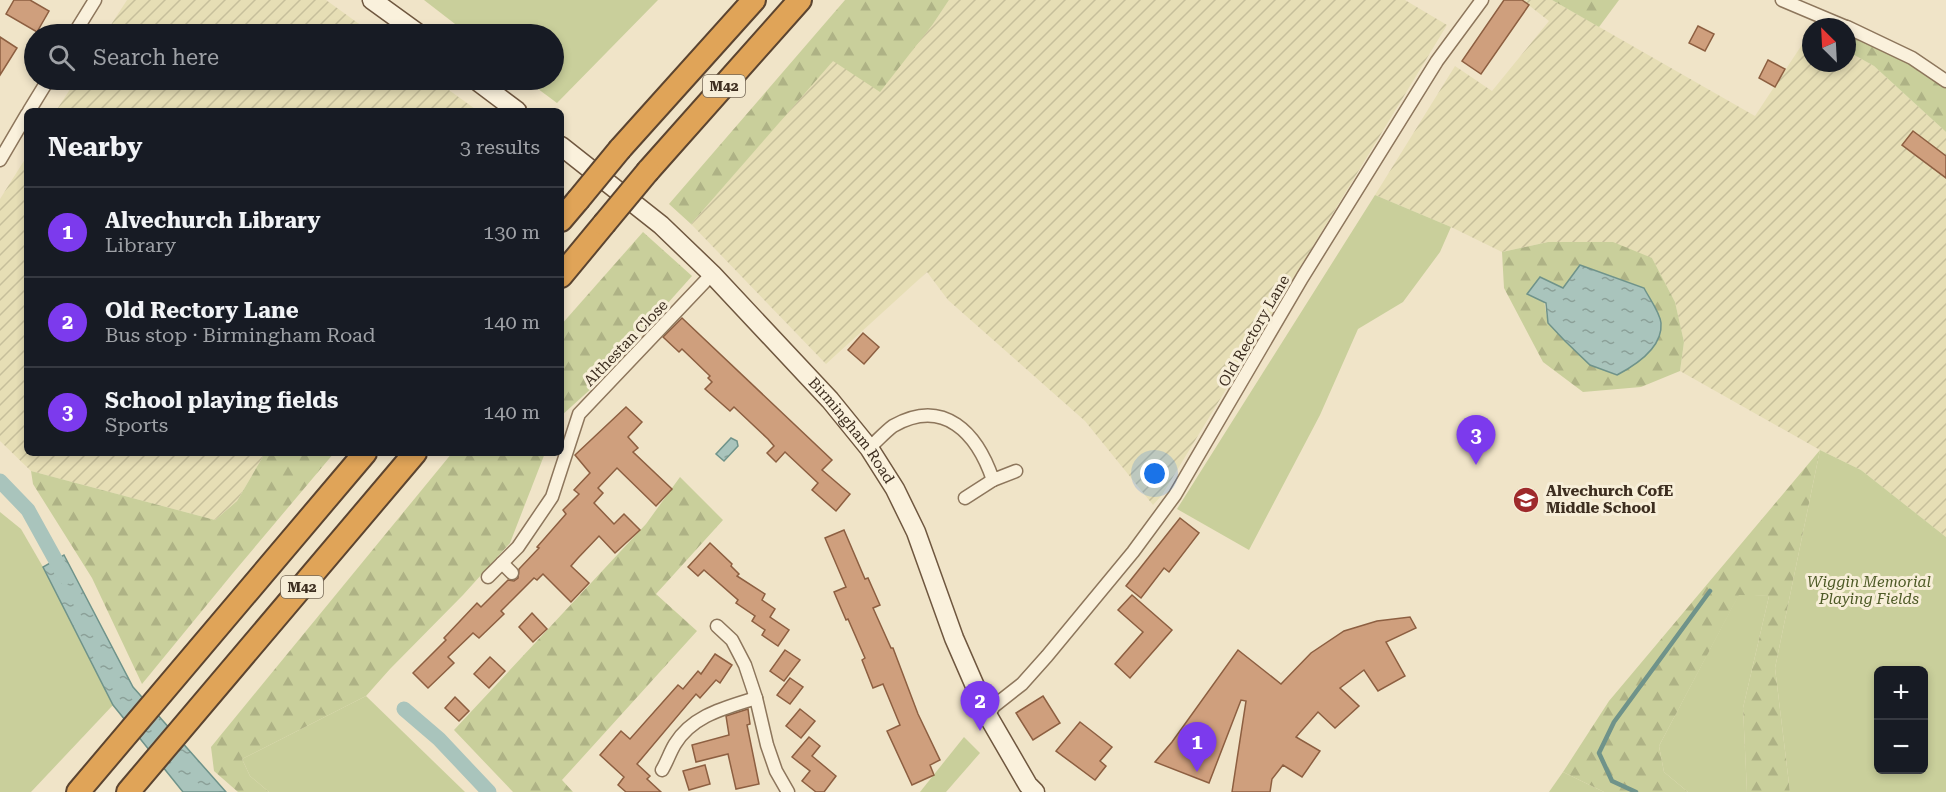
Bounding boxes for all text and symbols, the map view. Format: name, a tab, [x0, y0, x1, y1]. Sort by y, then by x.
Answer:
north arrow	[1802, 18, 1856, 72]
search box	[24, 24, 564, 90]
icon: search	[45, 41, 78, 74]
text: Search here	[93, 45, 219, 70]
road number: M42	[703, 75, 745, 97]
text: Nearby	[48, 132, 142, 162]
text: 3 results	[460, 135, 540, 159]
text: Alvechurch Library	[105, 208, 321, 233]
text: 1	[62, 220, 73, 244]
text: 130 m	[483, 220, 540, 244]
text: Library	[105, 233, 176, 257]
street label: Old Rectory Lane	[1215, 272, 1293, 390]
street label: Althestan Close	[580, 296, 672, 390]
text: Old Rectory Lane	[105, 298, 299, 323]
text: 2	[62, 310, 73, 334]
text: 140 m	[483, 310, 540, 334]
text: Bus stop · Birmingham Road	[105, 323, 376, 347]
street label: Birmingham Road	[804, 374, 898, 487]
text: School playing fields	[105, 388, 338, 413]
text: 3	[62, 400, 73, 424]
text: 140 m	[483, 400, 540, 424]
text: Sports	[105, 413, 168, 437]
pin: 3	[1456, 416, 1496, 465]
your location	[1140, 459, 1169, 488]
place label: Alvechurch CofE Middle School	[1546, 482, 1674, 517]
school or university icon: Alvechurch CofE Middle School	[1511, 485, 1541, 515]
park label: Wiggin Memorial Playing Fields	[1807, 573, 1932, 608]
road number: M42	[281, 576, 323, 598]
map controls	[1874, 666, 1928, 774]
button: +	[1874, 666, 1928, 720]
pin: 2	[960, 682, 1000, 731]
button: −	[1874, 720, 1928, 774]
pin: 1	[1178, 722, 1216, 772]

